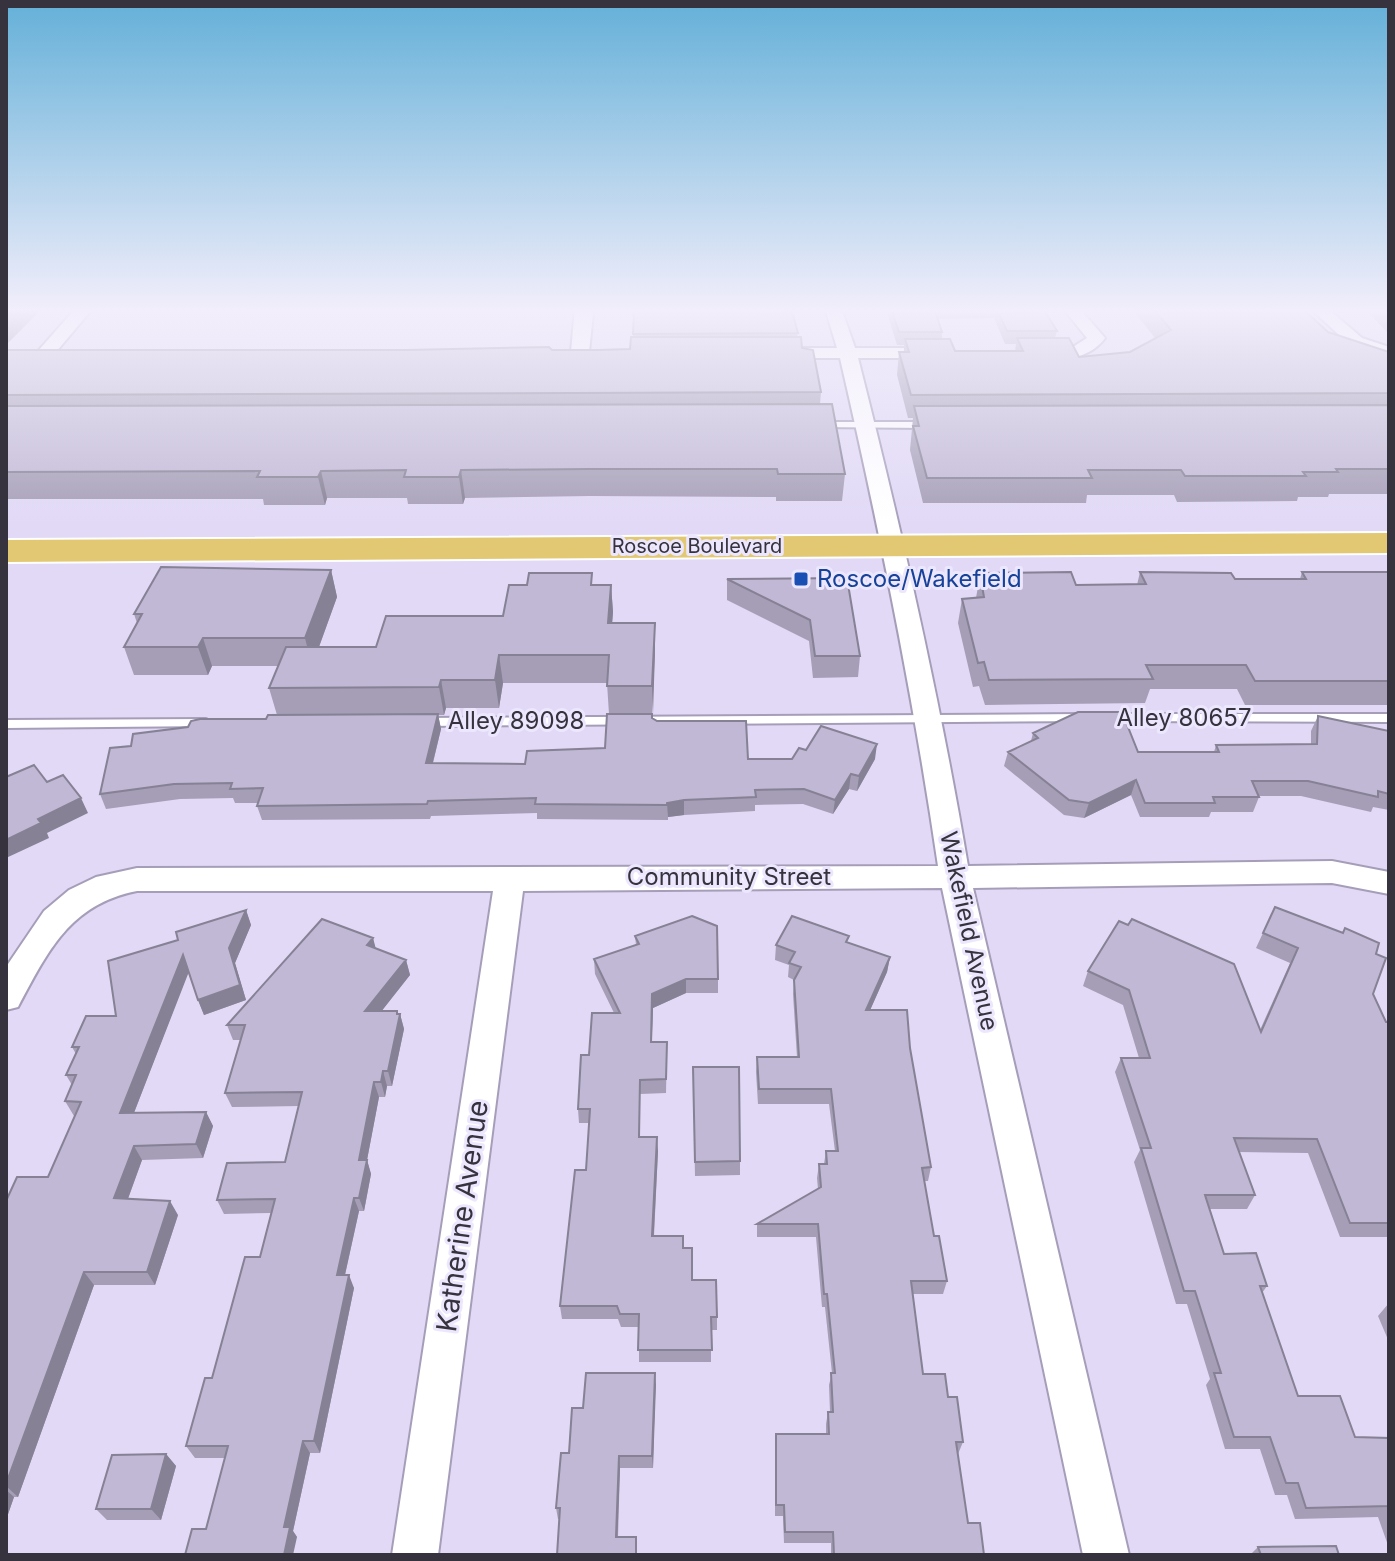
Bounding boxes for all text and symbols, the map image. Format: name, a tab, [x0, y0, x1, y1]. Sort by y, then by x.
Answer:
street label: Roscoe Boulevard	[612, 534, 782, 558]
place label: Roscoe/Wakefield	[817, 564, 1022, 593]
marker: Roscoe/Wakefield	[792, 570, 810, 588]
street label: Alley 80657	[1117, 703, 1252, 732]
street label: Alley 89098	[448, 706, 584, 735]
street label: Wakefield Avenue	[934, 829, 1005, 1033]
street label: Community Street	[627, 862, 831, 891]
street label: Katherine Avenue	[429, 1098, 495, 1334]

